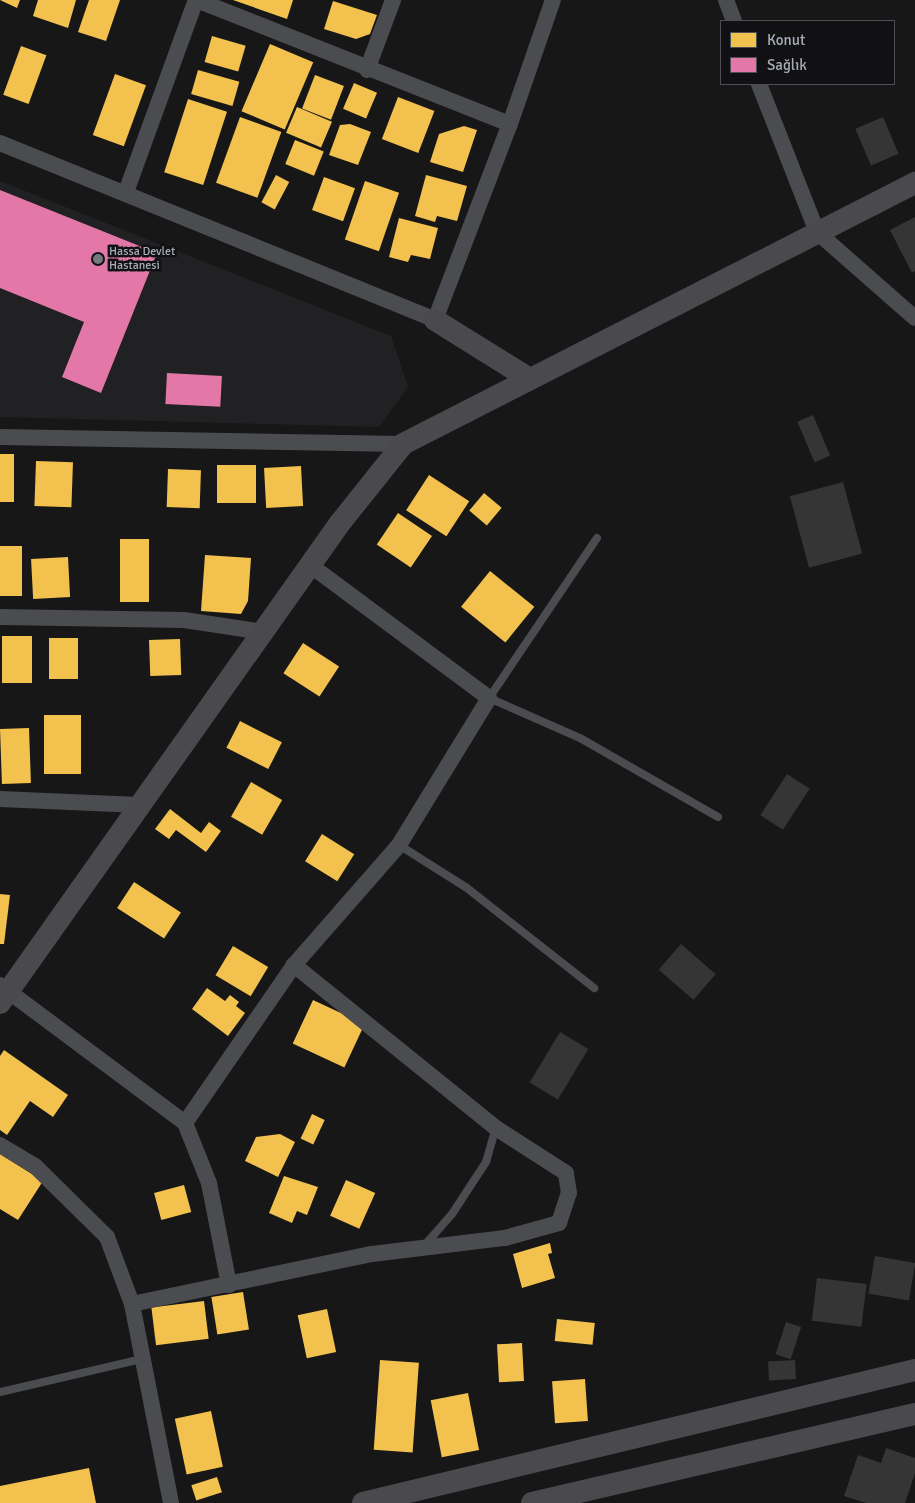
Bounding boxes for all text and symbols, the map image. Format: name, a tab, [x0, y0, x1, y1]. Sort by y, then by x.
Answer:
legend	[720, 20, 895, 85]
text: Konut	[767, 31, 805, 49]
text: Sağlık	[767, 56, 807, 74]
place label: Hassa Devlet Hastanesi	[109, 245, 175, 273]
marker: Hassa Devlet Hastanesi	[91, 252, 105, 266]

